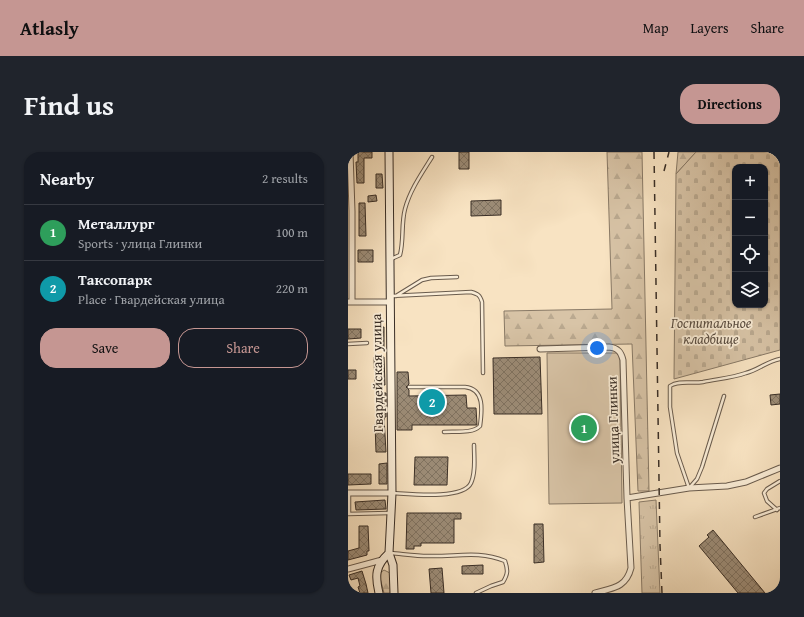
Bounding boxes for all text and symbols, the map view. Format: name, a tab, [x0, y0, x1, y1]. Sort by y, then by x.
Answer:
text: Atlasly	[20, 14, 79, 42]
text: Map	[643, 18, 669, 38]
text: Layers	[691, 18, 729, 38]
text: Share	[751, 18, 784, 38]
text: Find us	[24, 84, 114, 125]
button: Directions	[680, 84, 780, 124]
map controls	[732, 164, 768, 308]
button: +	[732, 164, 768, 200]
text: Nearby	[40, 166, 94, 191]
text: 2 results	[262, 169, 308, 188]
button: −	[732, 200, 768, 236]
text: Металлург	[78, 213, 154, 234]
text: 1	[50, 223, 56, 242]
text: 100 m	[276, 223, 308, 242]
text: Sports · улица Глинки	[78, 234, 202, 253]
button: locate	[732, 236, 768, 272]
text: Таксопарк	[78, 269, 152, 290]
button: layers	[732, 272, 768, 308]
text: 2	[50, 279, 56, 298]
text: 220 m	[276, 279, 308, 298]
text: Place · Гвардейская улица	[78, 290, 225, 309]
street label: Гвардейская улица	[366, 313, 388, 432]
park label: Госпитальное кладбище	[670, 313, 752, 349]
button: Save	[40, 328, 170, 368]
button: Share	[178, 328, 308, 368]
your location	[587, 338, 607, 358]
street label: улица Глинки	[601, 376, 625, 465]
pin: 2	[419, 387, 445, 417]
pin: 1	[571, 413, 597, 443]

